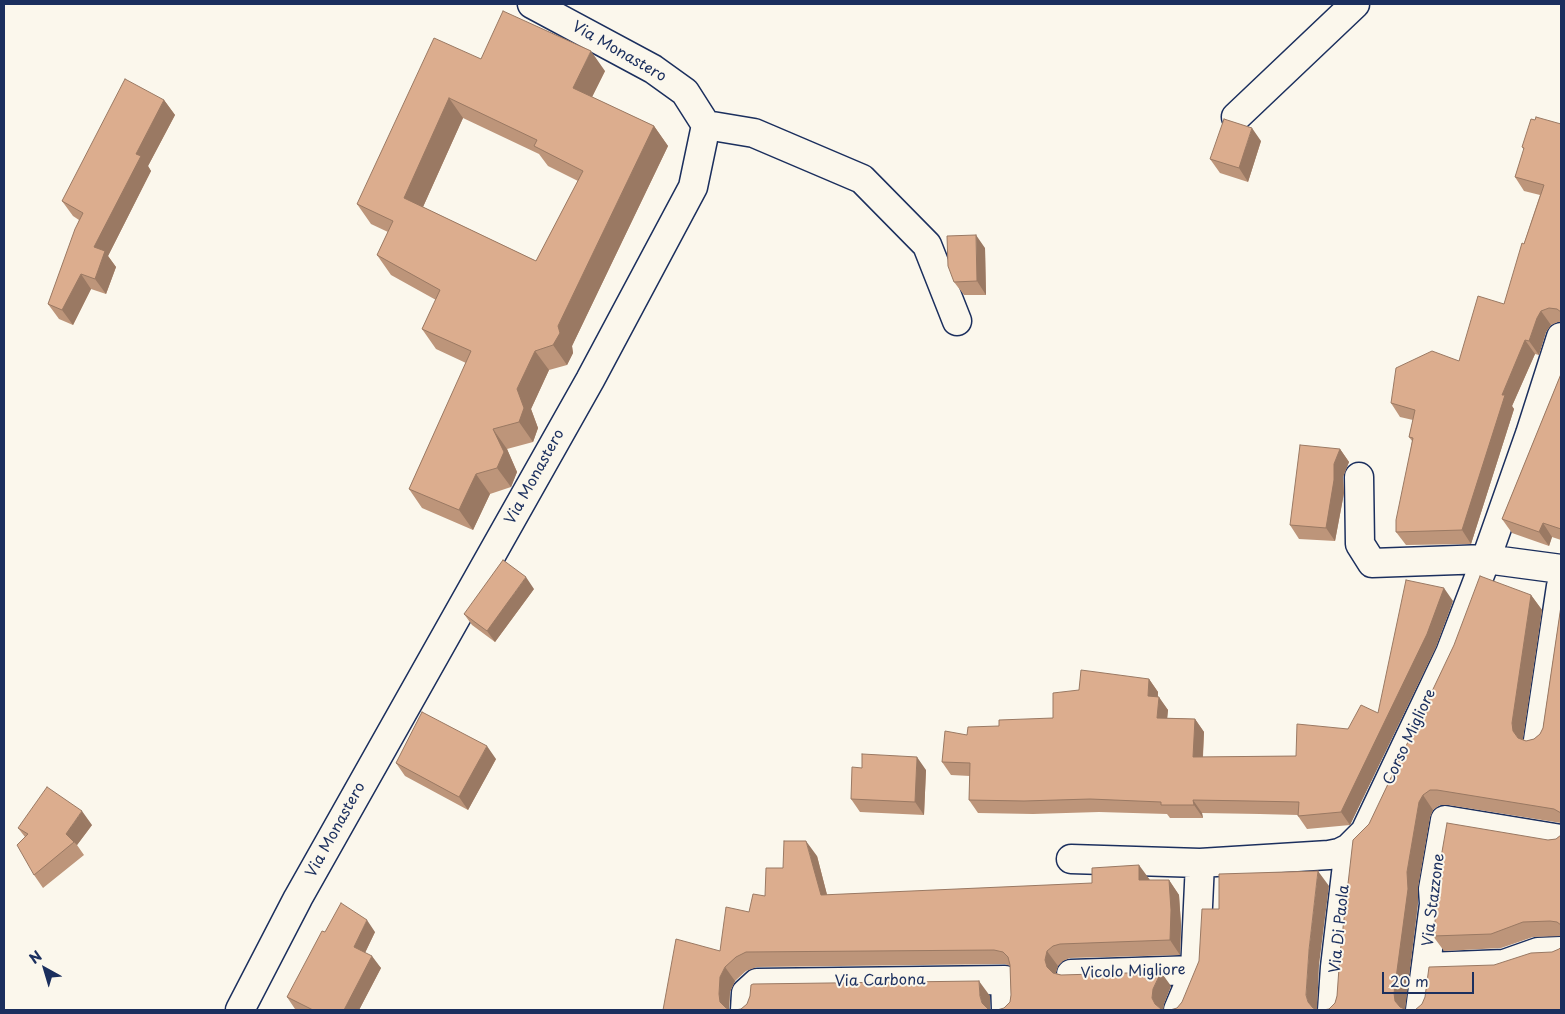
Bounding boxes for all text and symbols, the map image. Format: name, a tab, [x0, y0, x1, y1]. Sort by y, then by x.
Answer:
street label: Via Monastero	[569, 18, 669, 86]
street label: Via Monastero	[502, 426, 568, 528]
street label: Corso Migliore	[1380, 686, 1440, 788]
street label: Via Monastero	[303, 779, 369, 881]
street label: Via Stazzone	[1419, 852, 1449, 948]
street label: Via Di Paola	[1326, 884, 1354, 974]
north arrow	[20, 944, 70, 994]
text: N	[24, 945, 46, 969]
street label: Vicolo Migliore	[1080, 961, 1186, 983]
scale bar	[1385, 962, 1478, 994]
text: 20 m	[1390, 969, 1429, 992]
street label: Via Carbona	[834, 971, 926, 991]

